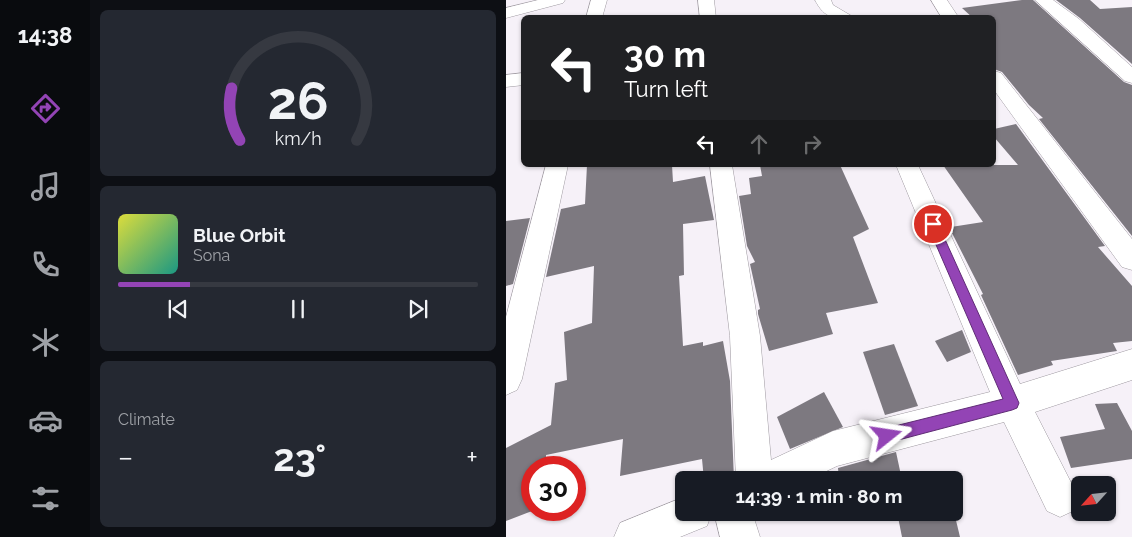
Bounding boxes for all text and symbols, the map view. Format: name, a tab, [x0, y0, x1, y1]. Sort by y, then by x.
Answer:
text: 14:38	[18, 22, 72, 48]
text: 30 m	[624, 34, 706, 75]
icon: left	[541, 35, 606, 100]
text: 26	[268, 70, 328, 131]
text: Turn left	[624, 76, 708, 102]
icon: directions	[28, 91, 63, 126]
text: km/h	[274, 128, 322, 149]
icon: left	[692, 130, 720, 158]
icon: ahead	[745, 130, 773, 158]
icon: right	[798, 130, 826, 158]
icon: music	[28, 169, 63, 204]
pin	[912, 203, 954, 245]
icon: arrive	[919, 210, 947, 238]
text: Blue Orbit	[193, 224, 285, 246]
text: Sona	[193, 246, 230, 265]
icon: phone	[28, 247, 63, 282]
icon: previous	[164, 295, 192, 323]
icon: pause	[284, 295, 312, 323]
icon: next	[404, 295, 432, 323]
icon: climate	[28, 325, 63, 360]
icon: car	[28, 403, 63, 438]
position arrow	[860, 409, 912, 461]
text: Climate	[118, 410, 175, 429]
text: 23°	[273, 435, 326, 480]
text: −	[118, 441, 133, 474]
text: +	[466, 441, 478, 474]
speed limit sign: 30	[521, 456, 586, 521]
north arrow	[1071, 476, 1116, 521]
map controls	[1071, 476, 1116, 521]
icon: filters	[28, 481, 63, 516]
text: 14:39 · 1 min · 80 m	[736, 485, 902, 507]

